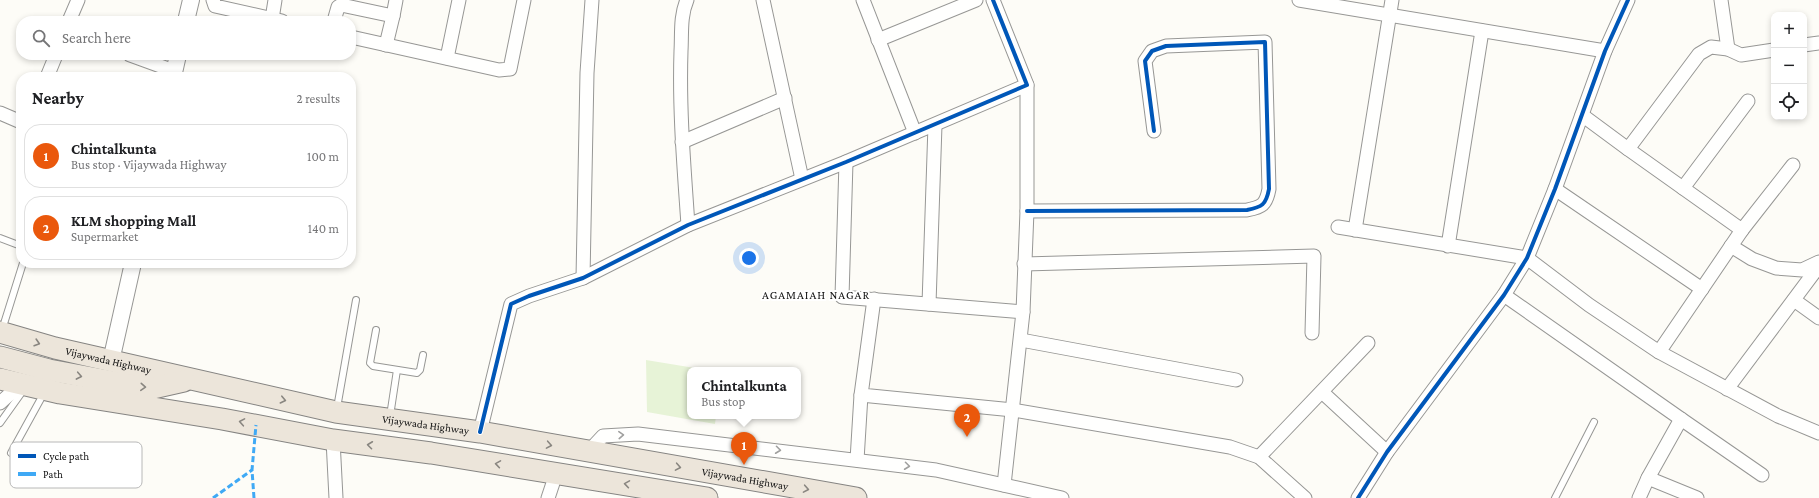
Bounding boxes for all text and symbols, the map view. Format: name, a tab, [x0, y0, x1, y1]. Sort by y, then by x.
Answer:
map controls	[1771, 12, 1807, 120]
button: +	[1771, 12, 1807, 48]
search box	[16, 16, 356, 60]
icon: search	[30, 27, 52, 49]
text: Search here	[62, 30, 131, 46]
button: −	[1771, 48, 1807, 84]
button: locate	[1771, 84, 1807, 120]
text: Nearby	[32, 89, 84, 108]
text: 2 results	[297, 91, 340, 106]
text: Chintalkunta	[71, 141, 157, 157]
text: 1	[44, 149, 48, 164]
text: 100 m	[307, 149, 339, 164]
text: Bus stop · Vijaywada Highway	[71, 157, 226, 172]
text: KLM shopping Mall	[71, 213, 196, 229]
text: 2	[43, 221, 49, 236]
text: 140 m	[308, 221, 339, 236]
text: Supermarket	[71, 229, 138, 244]
your location	[739, 248, 759, 268]
district label: AGAMAIAH NAGAR	[762, 288, 870, 302]
one-way arrow	[34, 338, 41, 347]
street label: Vijaywada Highway	[64, 345, 153, 377]
popup	[687, 367, 801, 419]
one-way arrow	[76, 371, 82, 380]
text: Chintalkunta	[701, 378, 787, 394]
one-way arrow	[140, 383, 146, 392]
text: Bus stop	[701, 394, 745, 409]
one-way arrow	[280, 395, 286, 403]
pin: 2	[954, 404, 980, 437]
street label: Vijaywada Highway	[382, 412, 471, 438]
one-way arrow	[239, 419, 245, 427]
one-way arrow	[618, 431, 624, 439]
pin: 1	[731, 432, 757, 465]
one-way arrow	[546, 440, 553, 448]
one-way arrow	[367, 441, 373, 450]
legend	[10, 442, 142, 488]
one-way arrow	[775, 446, 781, 455]
text: Cycle path	[43, 450, 89, 463]
one-way arrow	[495, 460, 502, 469]
one-way arrow	[904, 461, 910, 470]
one-way arrow	[674, 462, 681, 471]
street label: Vijaywada Highway	[701, 465, 790, 493]
text: Path	[43, 468, 63, 480]
one-way arrow	[624, 480, 630, 489]
one-way arrow	[802, 485, 809, 493]

